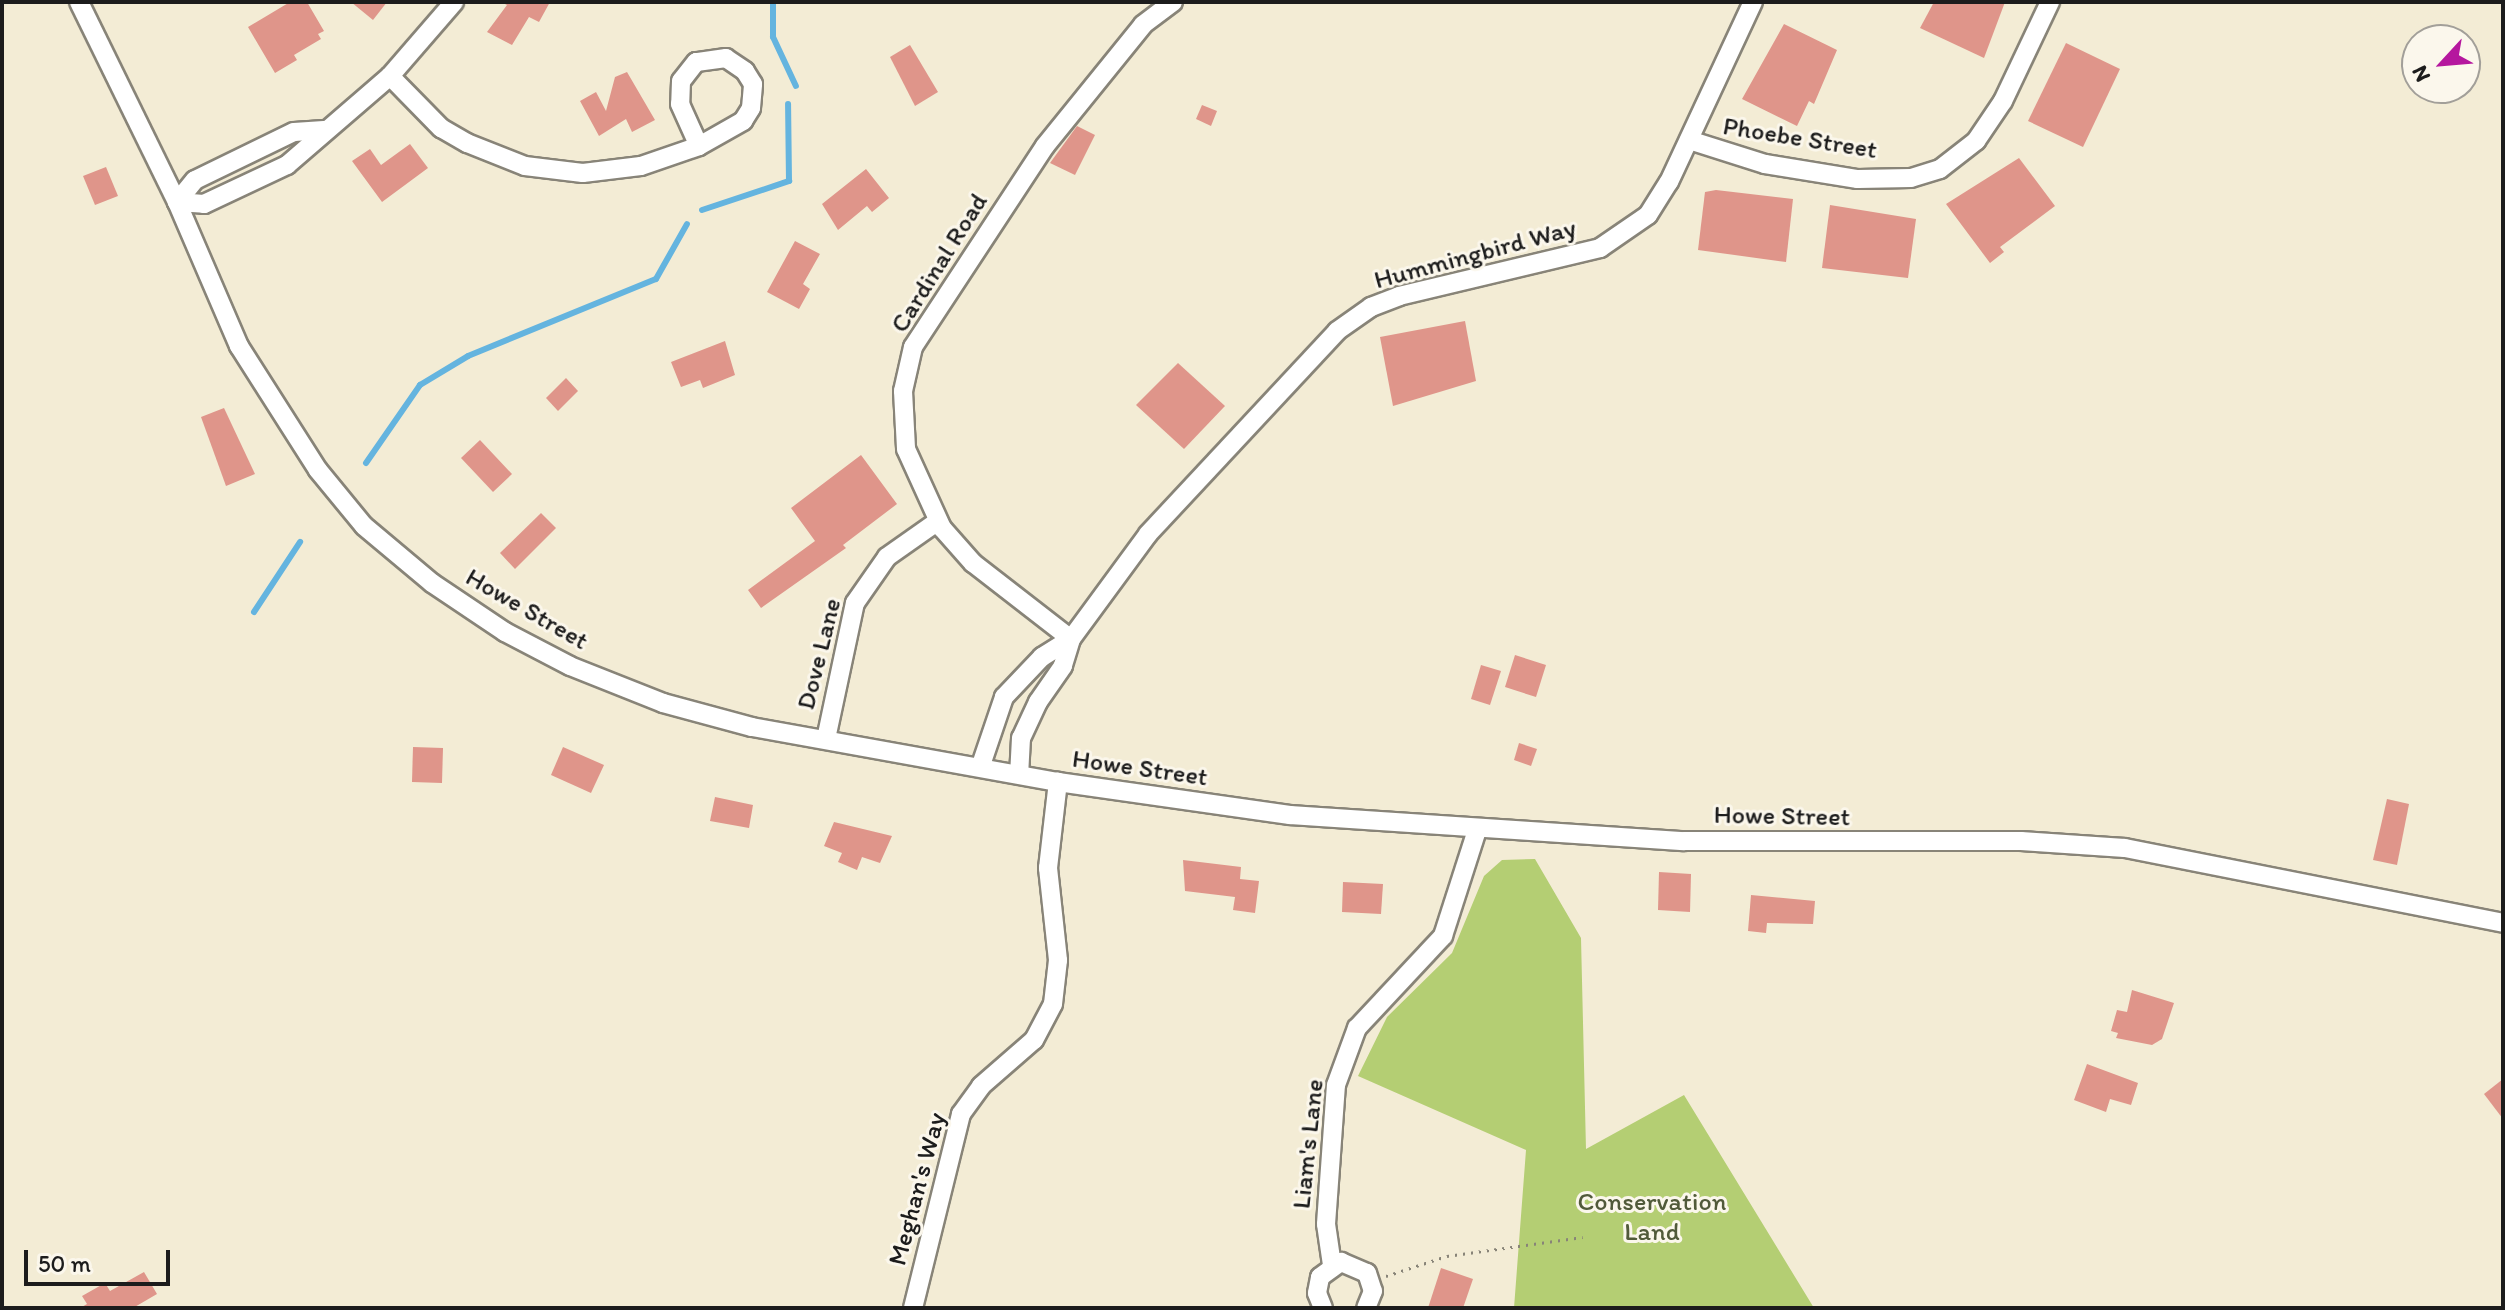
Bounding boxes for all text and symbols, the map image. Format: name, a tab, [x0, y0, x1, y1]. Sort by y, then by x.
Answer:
north arrow	[2401, 24, 2481, 104]
text: N	[2405, 61, 2436, 86]
street label: Phoebe Street	[1721, 110, 1879, 166]
street label: Cardinal Road	[884, 187, 994, 339]
street label: Hummingbird Way	[1371, 212, 1579, 296]
street label: Howe Street	[460, 562, 594, 656]
street label: Dove Lane	[790, 595, 848, 713]
street label: Howe Street	[1071, 743, 1209, 793]
street label: Howe Street	[1714, 799, 1850, 833]
street label: Liam's Lane	[1286, 1078, 1330, 1210]
street label: Meghan's Way	[882, 1110, 952, 1268]
park label: Conservation Land	[1578, 1186, 1726, 1248]
scale bar	[28, 1234, 174, 1284]
text: 50 m	[38, 1249, 91, 1278]

